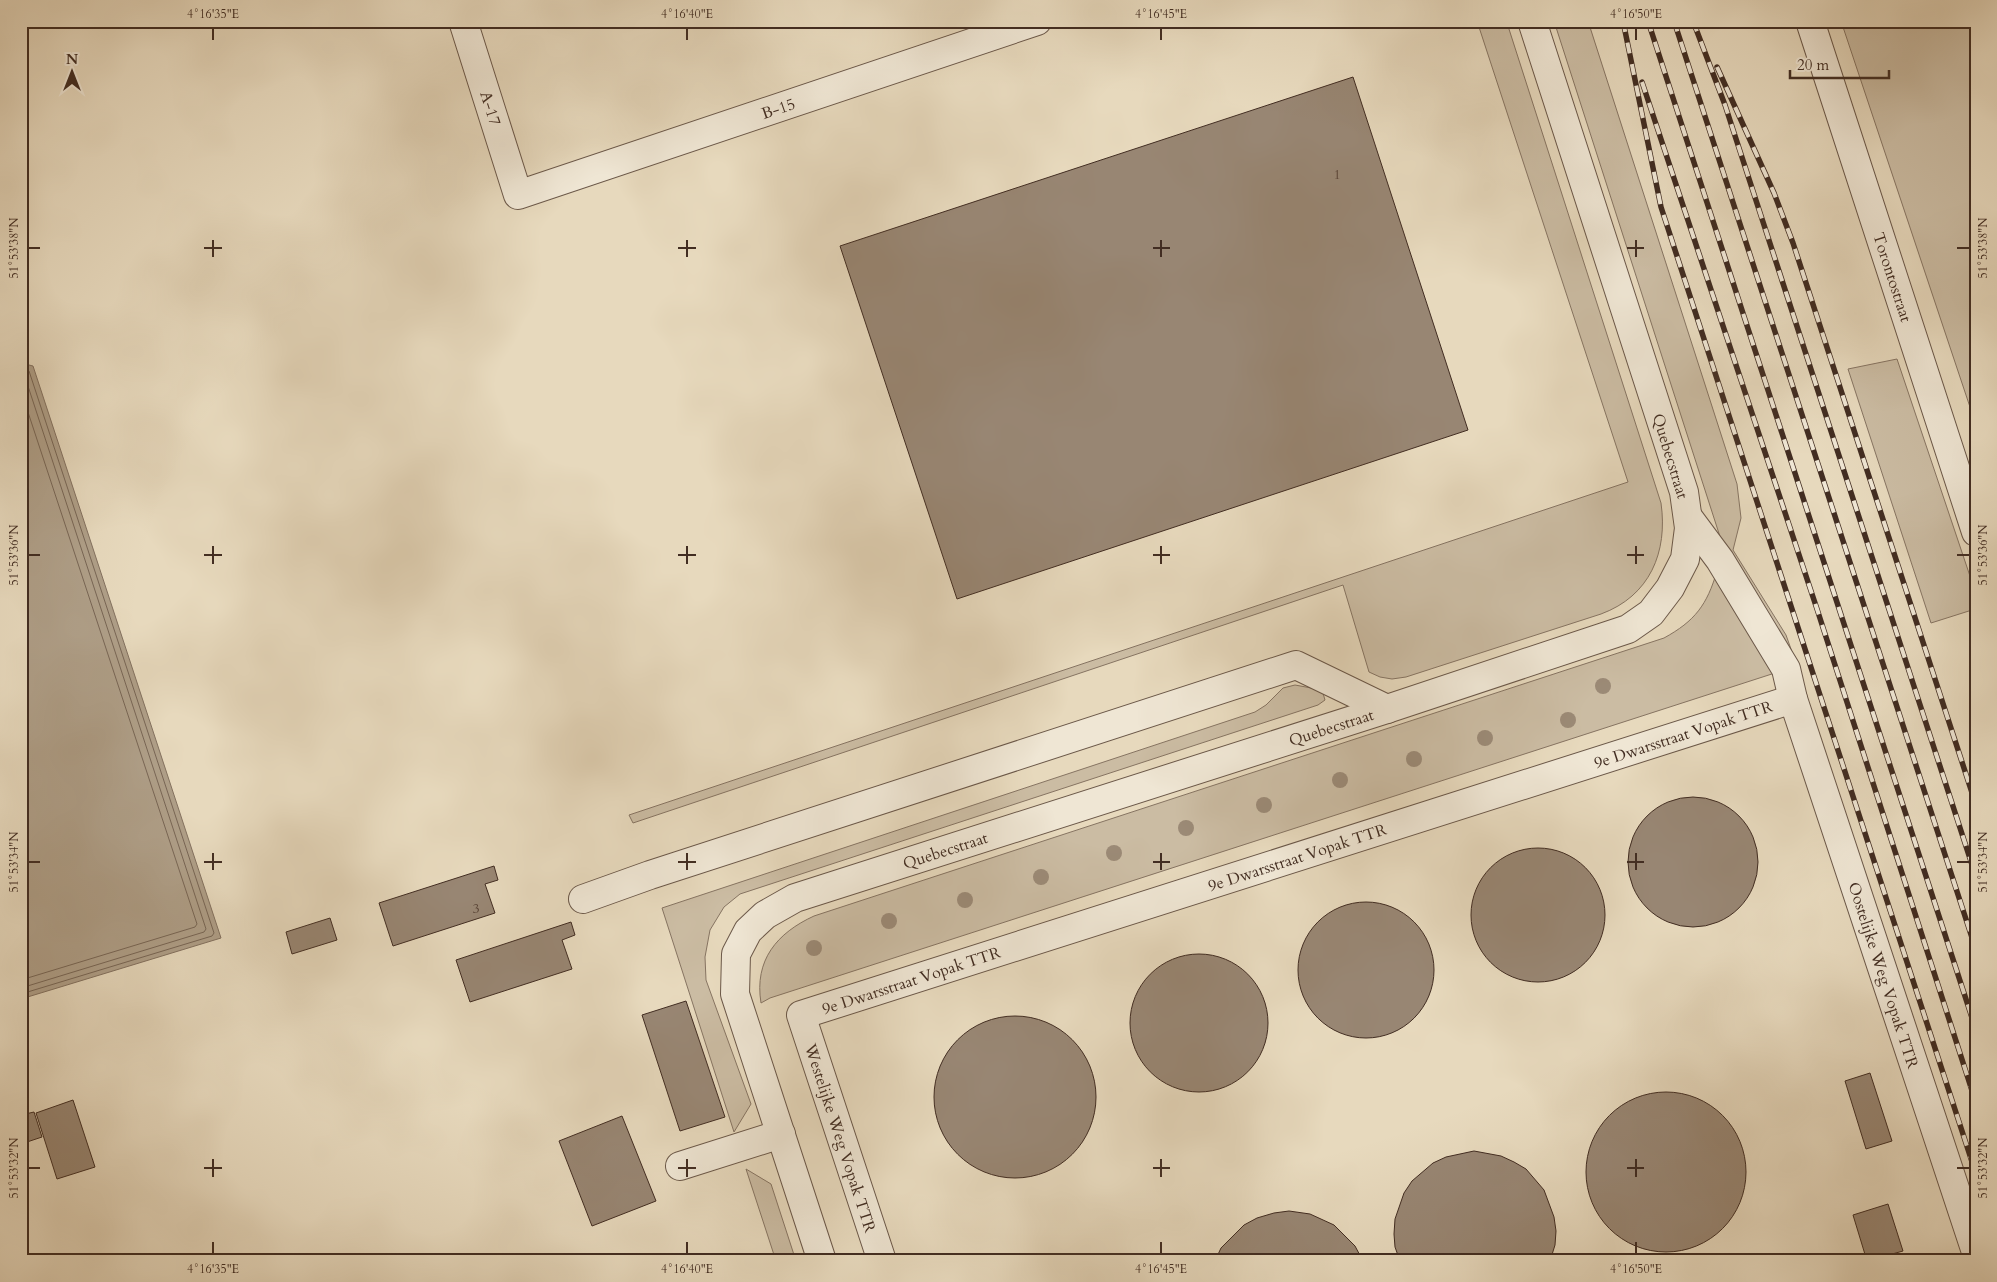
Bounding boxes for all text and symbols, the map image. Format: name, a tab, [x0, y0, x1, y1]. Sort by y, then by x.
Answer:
text: 4°16'35"E	[187, 6, 239, 22]
text: 4°16'40"E	[661, 6, 713, 22]
text: 4°16'45"E	[1135, 6, 1187, 22]
text: 4°16'50"E	[1610, 6, 1662, 22]
north arrow	[48, 48, 98, 98]
scale bar	[1790, 48, 1888, 80]
text: N	[66, 50, 78, 69]
text: 20 m	[1797, 55, 1829, 75]
street label: A-17	[474, 88, 506, 128]
street label: B-15	[758, 93, 798, 125]
house number: 1	[1333, 165, 1341, 184]
text: 51°53'38"N	[6, 217, 22, 278]
text: 51°53'38"N	[1975, 217, 1991, 278]
street label: Torontostraat	[1867, 230, 1917, 325]
street label: Quebecstraat	[1647, 411, 1693, 502]
text: 51°53'36"N	[6, 524, 22, 585]
text: 51°53'36"N	[1975, 524, 1991, 585]
street label: 9e Dwarsstraat Vopak TTR	[1591, 696, 1775, 774]
street label: Quebecstraat	[1286, 704, 1377, 752]
street label: 9e Dwarsstraat Vopak TTR	[1205, 819, 1389, 897]
street label: Quebecstraat	[900, 827, 991, 875]
text: 51°53'34"N	[6, 831, 22, 892]
text: 51°53'34"N	[1975, 831, 1991, 892]
street label: Oostelijke Weg Vopak TTR	[1842, 879, 1924, 1071]
house number: 3	[472, 899, 480, 918]
street label: 9e Dwarsstraat Vopak TTR	[819, 942, 1003, 1020]
street label: Westelijke Weg Vopak TTR	[799, 1040, 881, 1236]
text: 51°53'32"N	[6, 1137, 22, 1198]
text: 51°53'32"N	[1975, 1137, 1991, 1198]
text: 4°16'35"E	[187, 1261, 239, 1277]
text: 4°16'40"E	[661, 1261, 713, 1277]
text: 4°16'45"E	[1135, 1261, 1187, 1277]
text: 4°16'50"E	[1610, 1261, 1662, 1277]

